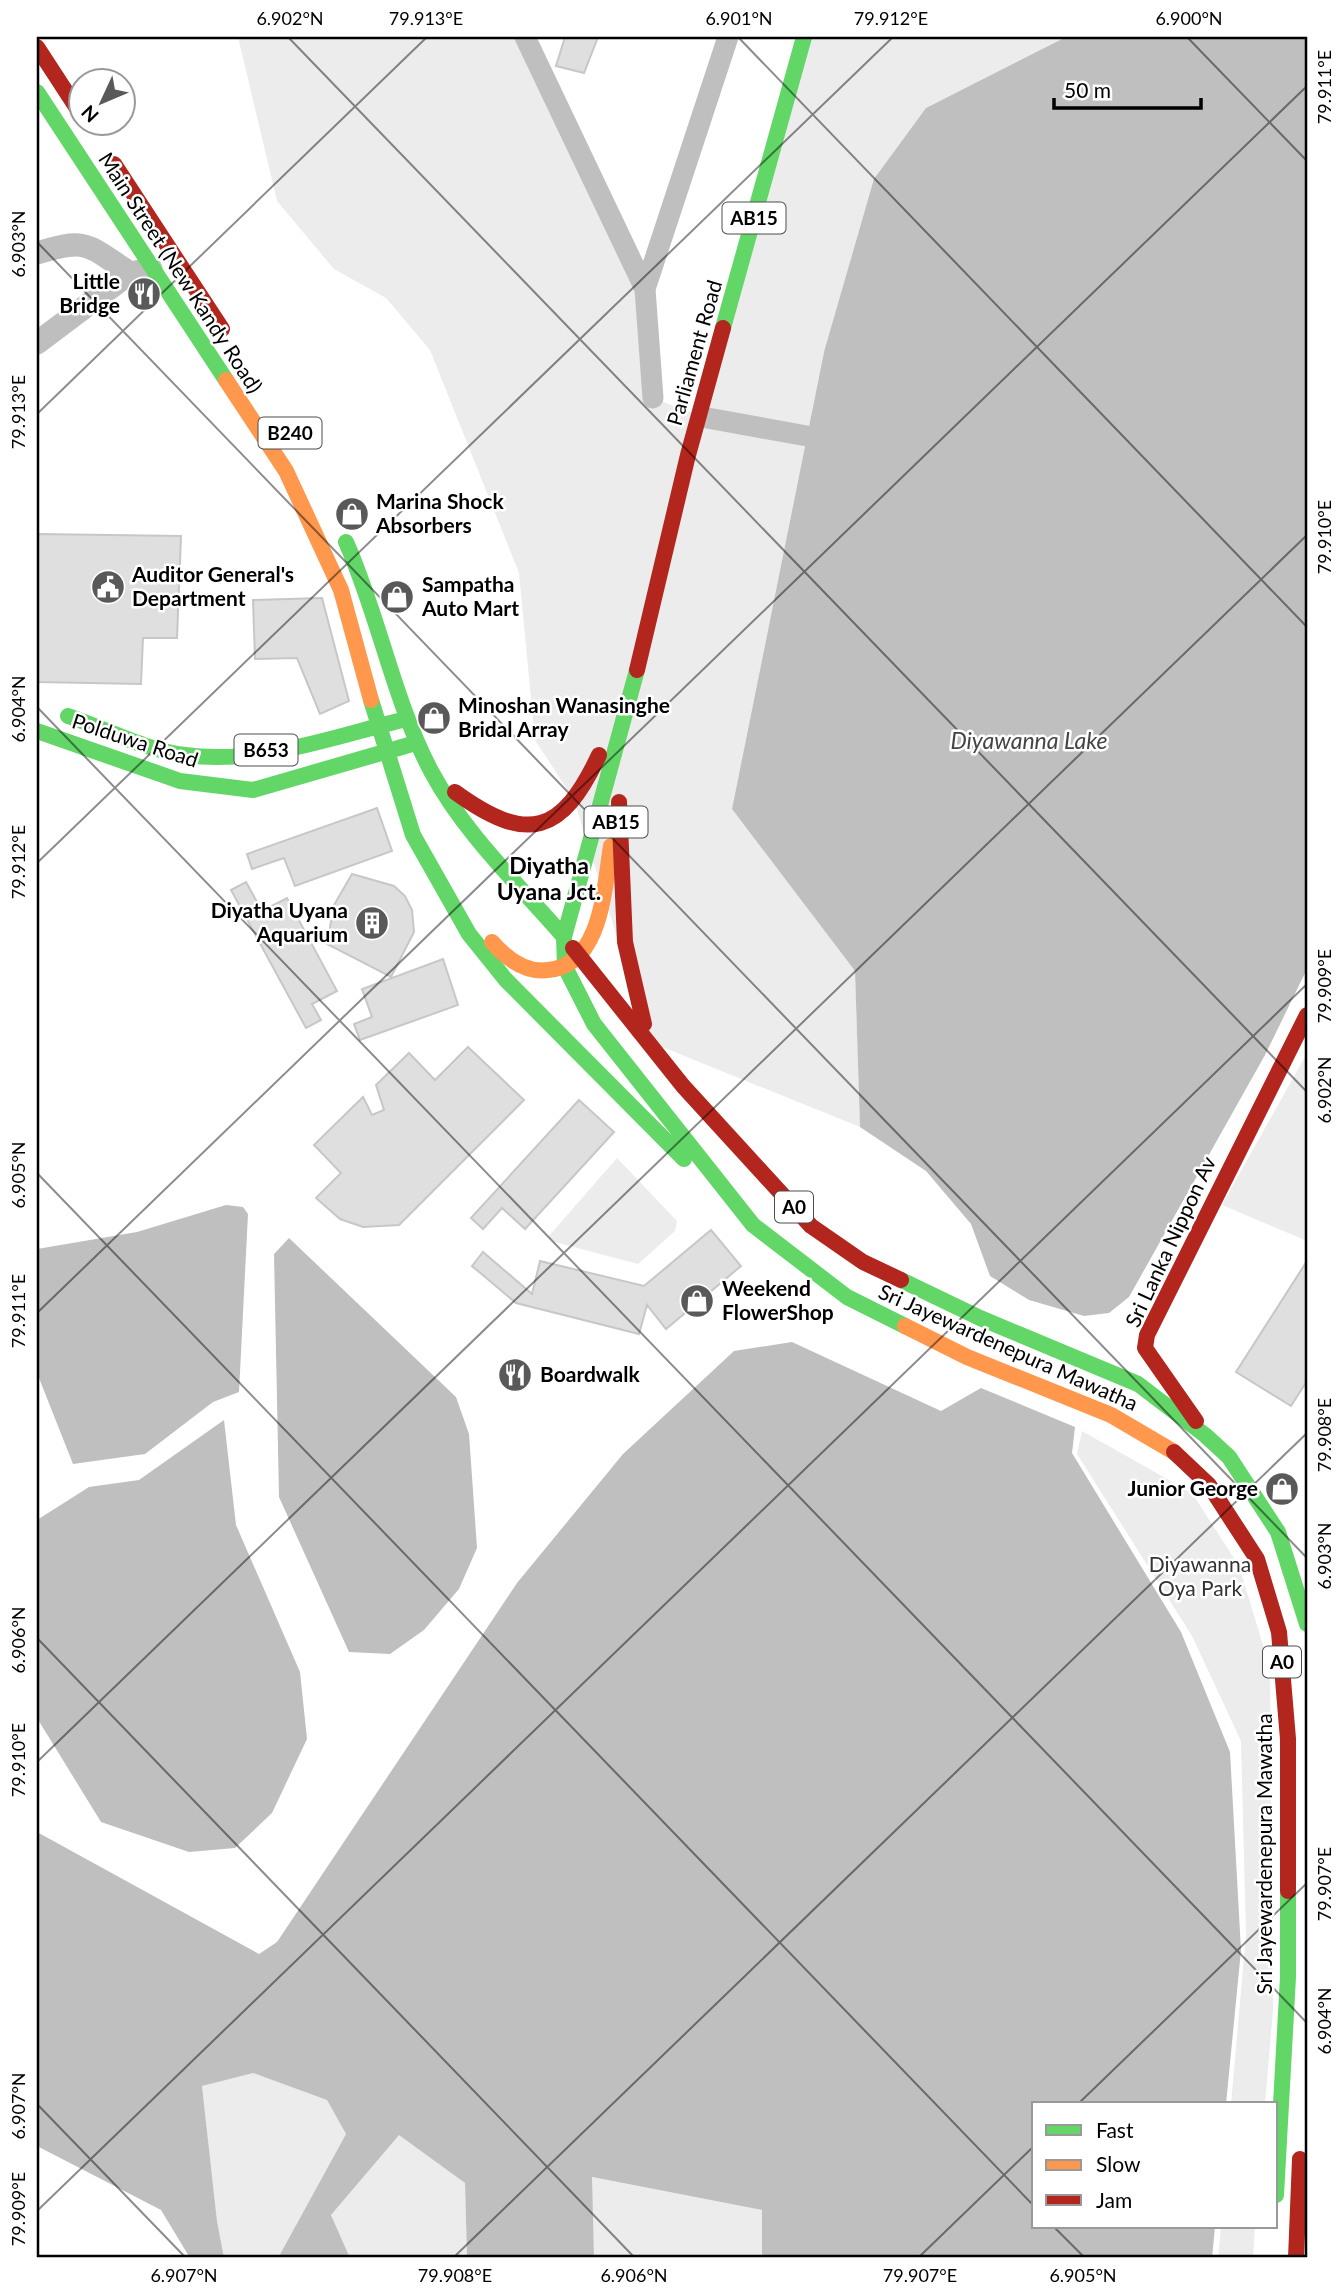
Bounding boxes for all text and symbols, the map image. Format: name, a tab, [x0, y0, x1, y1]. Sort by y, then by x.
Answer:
text: 6.902°N	[256, 7, 324, 29]
text: 79.913°E	[389, 7, 463, 29]
text: 6.901°N	[705, 7, 773, 29]
text: 79.912°E	[854, 7, 928, 29]
text: 6.900°N	[1155, 7, 1223, 29]
text: 79.911°E	[1313, 50, 1335, 124]
north arrow	[66, 66, 136, 136]
scale bar	[1054, 66, 1200, 110]
text: 50 m	[1064, 77, 1111, 102]
text: N	[76, 101, 103, 127]
street label: Main Street (New Kandy Road)	[94, 147, 268, 397]
road number: AB15	[722, 202, 786, 233]
text: 6.903°N	[7, 210, 29, 278]
place label: Little Bridge	[59, 268, 120, 317]
restaurant icon: Little Bridge	[125, 275, 163, 313]
street label: Parliament Road	[661, 277, 726, 428]
text: 79.913°E	[7, 375, 29, 449]
road number: B240	[258, 418, 322, 448]
place label: Marina Shock Absorbers	[375, 488, 504, 537]
shop icon: Marina Shock Absorbers	[333, 495, 371, 533]
text: 79.910°E	[1313, 500, 1335, 574]
place label: Auditor General's Department	[131, 561, 294, 610]
public building icon: Auditor General's Department	[89, 568, 127, 606]
place label: Sampatha Auto Mart	[421, 571, 519, 620]
shop icon: Sampatha Auto Mart	[378, 578, 416, 616]
text: 6.904°N	[7, 675, 29, 743]
place label: Minoshan Wanasinghe Bridal Array	[458, 692, 670, 741]
shop icon: Minoshan Wanasinghe Bridal Array	[415, 699, 453, 737]
street label: Polduwa Road	[69, 707, 202, 772]
water label: Diyawanna Lake	[951, 726, 1107, 754]
road number: B653	[234, 734, 298, 765]
road number: AB15	[584, 806, 648, 838]
text: 79.912°E	[7, 825, 29, 899]
district label: Diyatha Uyana Jct.	[497, 851, 601, 905]
place label: Diyatha Uyana Aquarium	[211, 897, 348, 946]
building icon: Diyatha Uyana Aquarium	[353, 904, 391, 942]
text: 79.909°E	[1313, 949, 1335, 1023]
text: 6.902°N	[1313, 1056, 1335, 1124]
text: 6.905°N	[7, 1141, 29, 1209]
street label: Sri Lanka Nippon Av	[1119, 1152, 1220, 1331]
road number: A0	[775, 1191, 813, 1222]
text: 79.911°E	[7, 1274, 29, 1348]
place label: Weekend FlowerShop	[722, 1275, 834, 1324]
street label: Sri Jayewardenepura Mawatha	[875, 1278, 1142, 1415]
shop icon: Weekend FlowerShop	[678, 1282, 716, 1320]
restaurant icon: Boardwalk	[496, 1356, 534, 1394]
place label: Boardwalk	[540, 1361, 640, 1386]
text: 79.908°E	[1313, 1398, 1335, 1472]
shop icon: Junior George	[1263, 1470, 1301, 1508]
place label: Junior George	[1127, 1475, 1258, 1500]
text: 6.903°N	[1313, 1522, 1335, 1590]
park label: Diyawanna Oya Park	[1149, 1551, 1251, 1600]
text: 6.906°N	[7, 1606, 29, 1674]
road number: A0	[1263, 1646, 1301, 1678]
street label: Sri Jayewardenepura Mawatha	[1251, 1713, 1276, 1995]
text: 79.910°E	[7, 1723, 29, 1797]
text: 79.907°E	[1313, 1847, 1335, 1921]
text: 6.904°N	[1313, 1987, 1335, 2055]
text: 6.907°N	[7, 2072, 29, 2140]
legend	[1032, 2102, 1278, 2228]
text: Fast	[1096, 2117, 1134, 2142]
text: Slow	[1096, 2151, 1141, 2176]
text: 79.909°E	[7, 2172, 29, 2246]
text: Jam	[1096, 2187, 1132, 2212]
text: 6.907°N	[150, 2264, 218, 2286]
text: 79.908°E	[418, 2264, 492, 2286]
text: 6.906°N	[600, 2264, 668, 2286]
text: 79.907°E	[883, 2264, 957, 2286]
text: 6.905°N	[1049, 2264, 1117, 2286]

